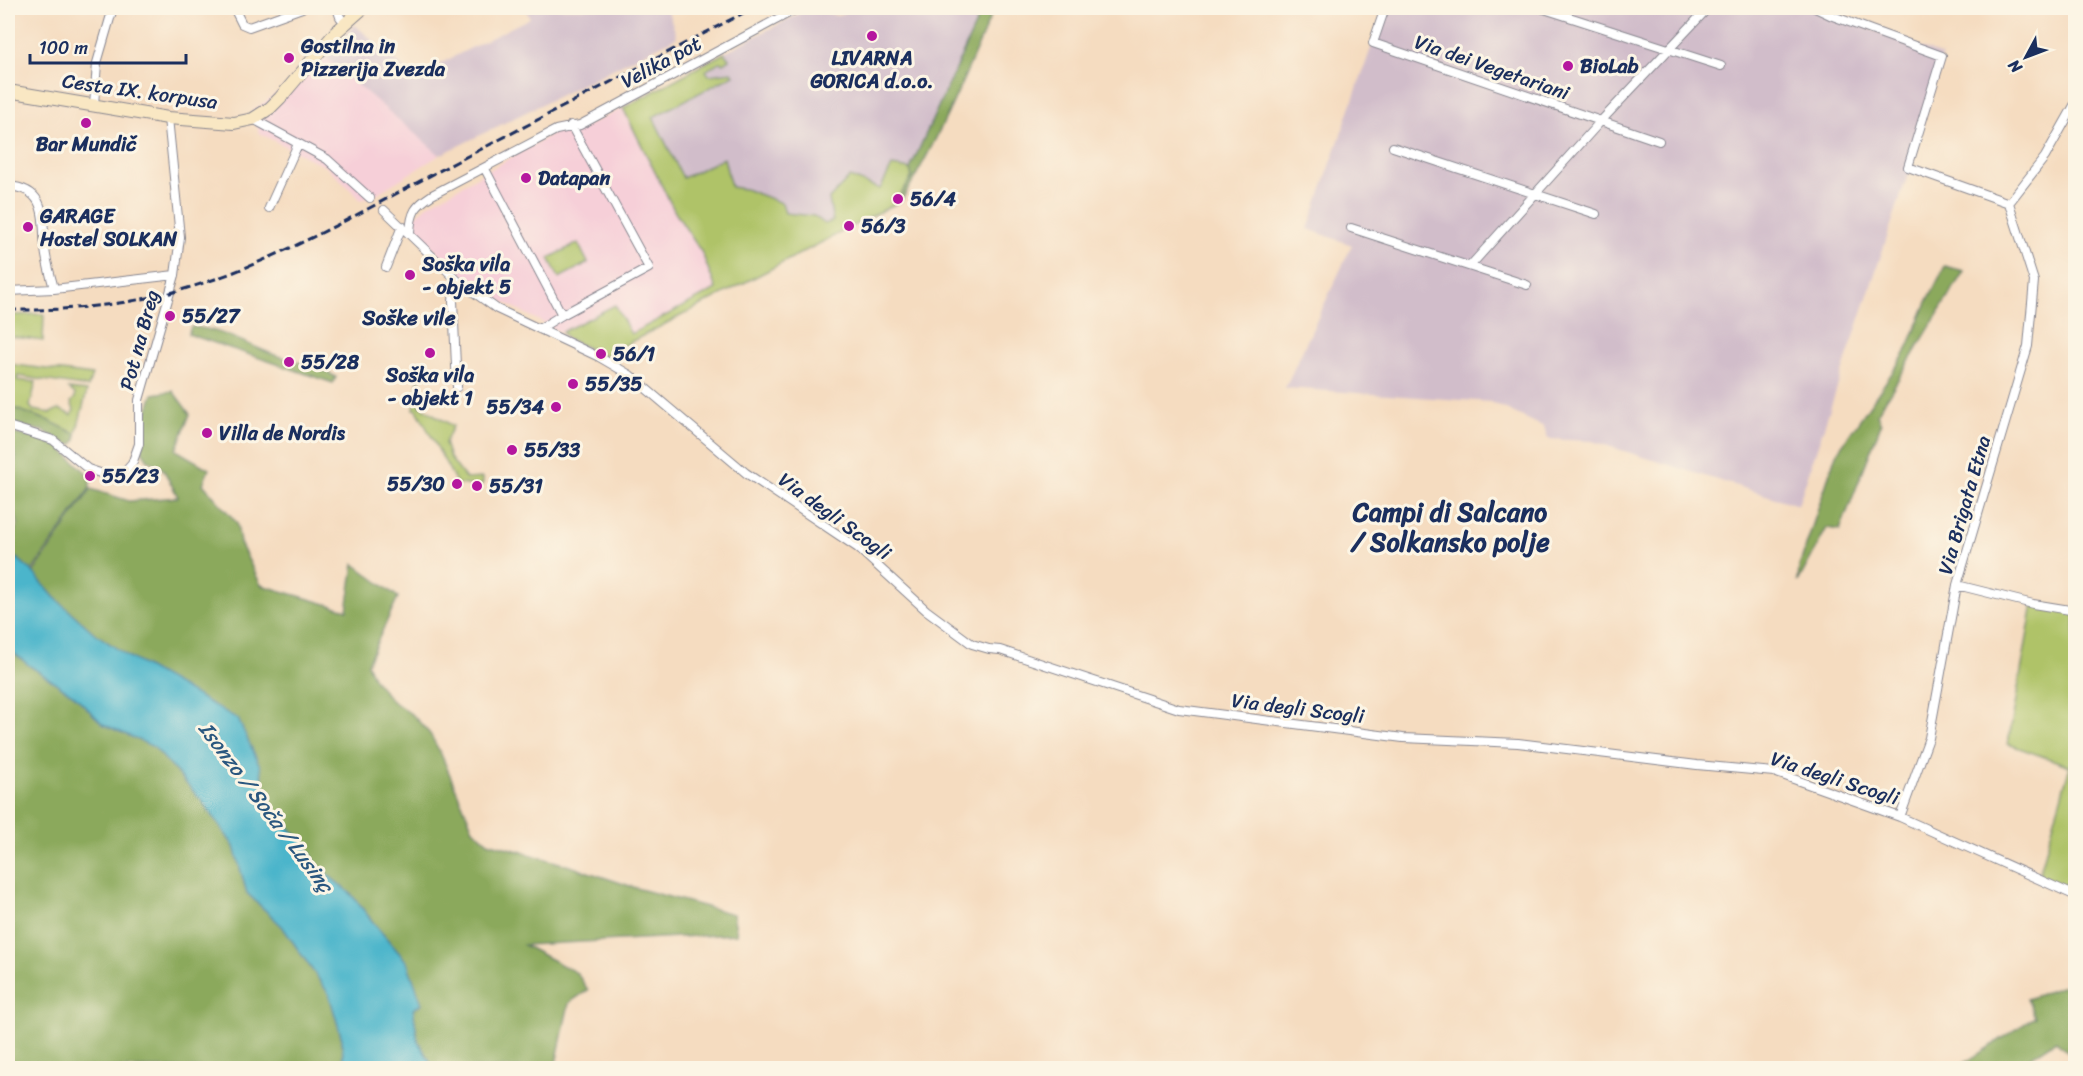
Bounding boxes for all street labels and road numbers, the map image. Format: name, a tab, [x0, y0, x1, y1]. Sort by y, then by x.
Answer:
street label: Via dei Vegetariani	[1410, 25, 1576, 111]
street label: Velika pot	[615, 26, 708, 98]
street label: Cesta IX. korpusa	[60, 63, 220, 120]
street label: Pot na Breg	[109, 286, 170, 394]
street label: Via Brigata Etna	[1928, 431, 2001, 579]
street label: Via degli Scogli	[770, 463, 899, 570]
street label: Via degli Scogli	[1230, 683, 1367, 734]
street label: Via degli Scogli	[1766, 741, 1904, 816]

